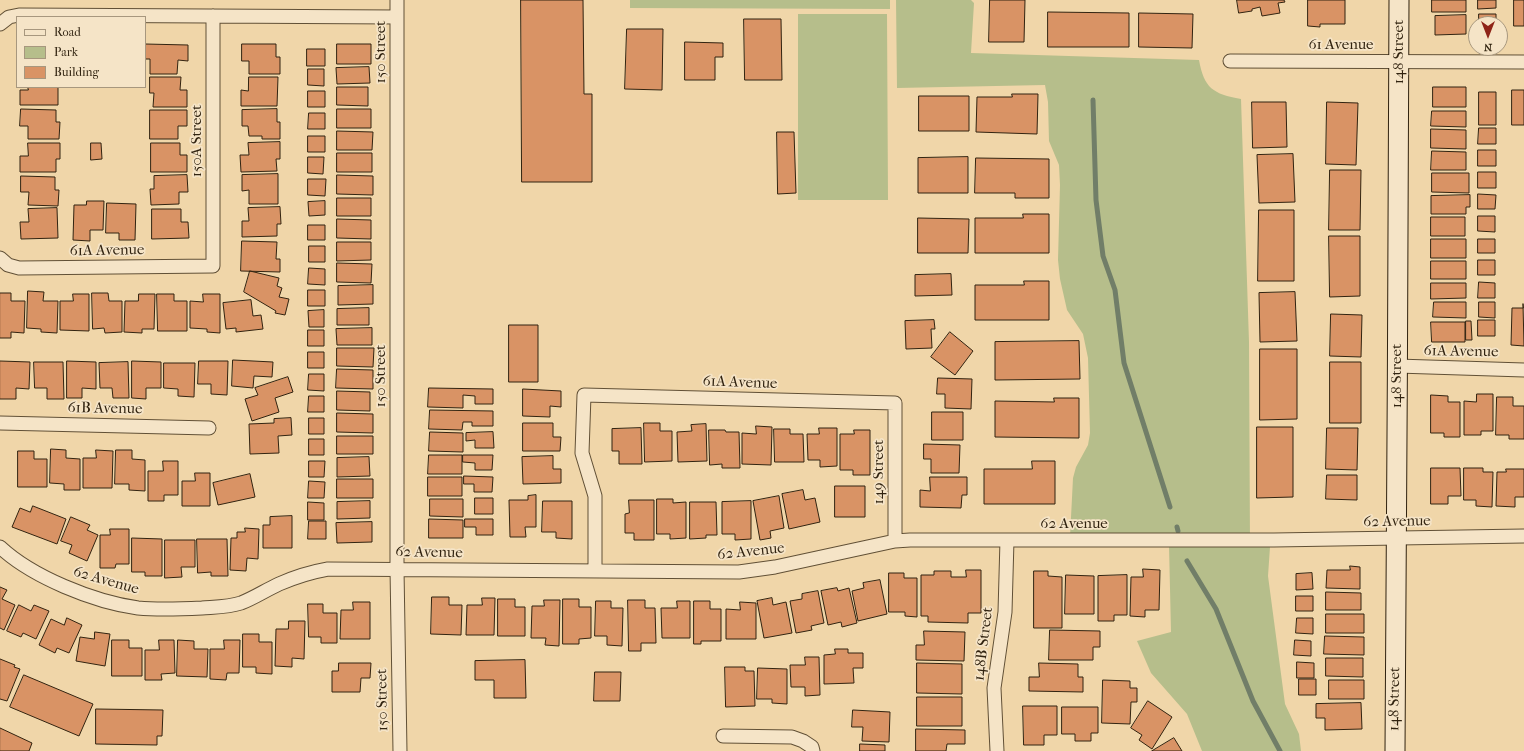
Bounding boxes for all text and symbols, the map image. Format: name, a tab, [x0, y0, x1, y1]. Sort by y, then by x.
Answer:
legend	[16, 16, 146, 88]
north arrow	[1468, 16, 1508, 56]
street label: 148 Street	[1390, 20, 1408, 84]
street label: 150 Street	[372, 21, 390, 83]
text: Road	[54, 25, 81, 39]
street label: 61 Avenue	[1308, 36, 1374, 54]
text: N	[1484, 41, 1492, 54]
text: Park	[54, 45, 78, 59]
text: Building	[54, 65, 99, 79]
street label: 150A Street	[188, 105, 206, 177]
street label: 61A Avenue	[69, 241, 145, 261]
street label: 61A Avenue	[1423, 342, 1499, 362]
street label: 148 Street	[1388, 344, 1406, 408]
street label: 150 Street	[372, 345, 390, 407]
street label: 61A Avenue	[702, 373, 778, 393]
street label: 61B Avenue	[67, 399, 143, 419]
street label: 149 Street	[870, 440, 888, 504]
street label: 62 Avenue	[1363, 512, 1431, 532]
street label: 62 Avenue	[1040, 515, 1108, 533]
street label: 62 Avenue	[717, 540, 785, 564]
street label: 62 Avenue	[395, 543, 463, 563]
street label: 62 Avenue	[71, 563, 141, 599]
street label: 148B Street	[971, 606, 997, 682]
street label: 148 Street	[1385, 667, 1405, 731]
street label: 150 Street	[373, 668, 393, 732]

